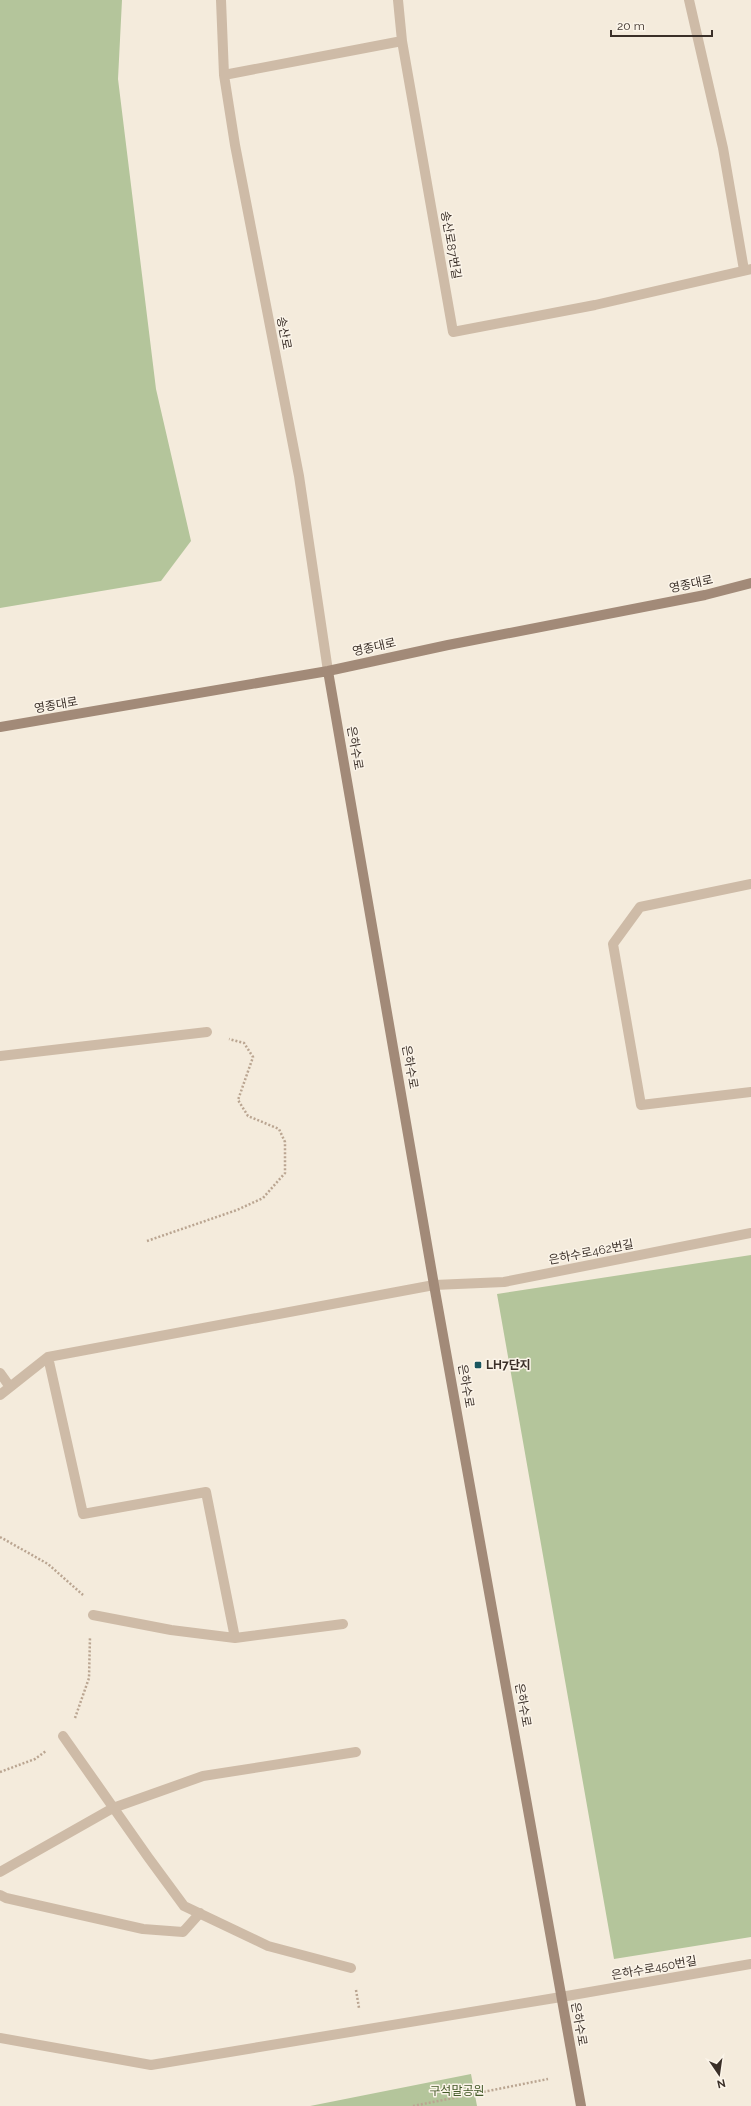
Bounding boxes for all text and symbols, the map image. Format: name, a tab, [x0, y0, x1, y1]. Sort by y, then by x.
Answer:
scale bar	[611, 12, 712, 38]
text: 20 m	[617, 19, 645, 33]
street label: 송산로87번길	[438, 210, 464, 280]
street label: 송산로	[274, 315, 294, 351]
street label: 영종대로	[668, 573, 714, 595]
street label: 영종대로	[351, 635, 397, 659]
street label: 영종대로	[33, 694, 79, 716]
street label: 은하수로	[344, 725, 366, 771]
street label: 은하수로	[399, 1044, 421, 1090]
street label: 은하수로462번길	[547, 1237, 635, 1267]
place label: LH7단지	[486, 1358, 531, 1372]
marker: LH7단지	[473, 1360, 483, 1370]
street label: 은하수로	[455, 1363, 477, 1409]
street label: 은하수로	[512, 1682, 534, 1728]
street label: 은하수로450번길	[610, 1954, 698, 1982]
street label: 은하수로	[568, 2001, 590, 2047]
north arrow	[699, 2054, 739, 2094]
text: N	[716, 2076, 727, 2091]
park label: 구석말공원	[429, 2084, 485, 2098]

